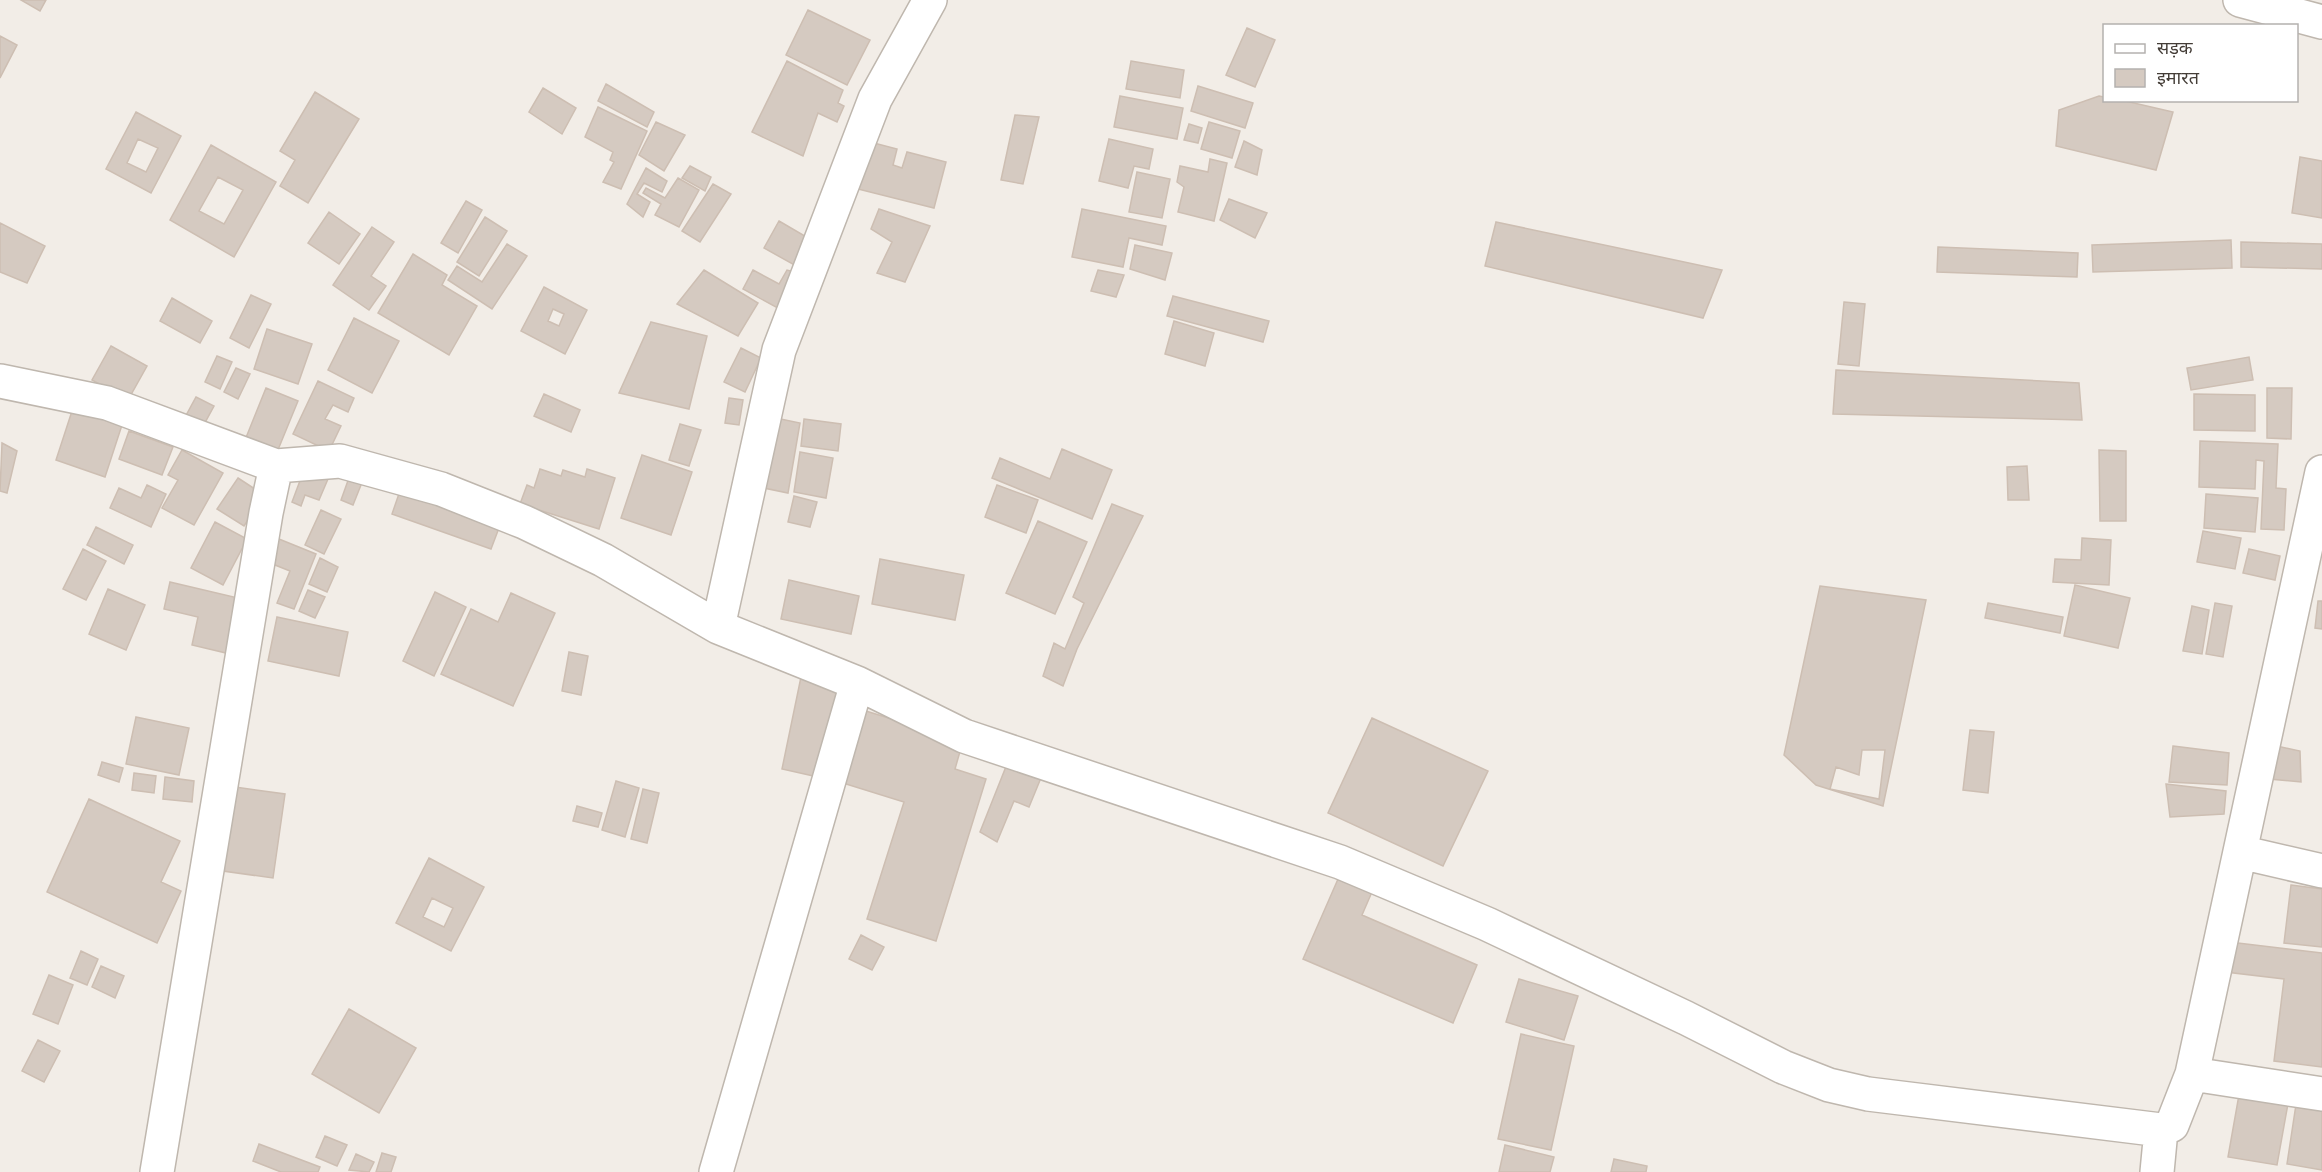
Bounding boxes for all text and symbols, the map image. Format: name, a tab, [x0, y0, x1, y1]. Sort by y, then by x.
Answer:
legend	[2103, 24, 2298, 102]
text: सड़क	[2157, 37, 2194, 58]
text: इमारत	[2157, 67, 2200, 88]

